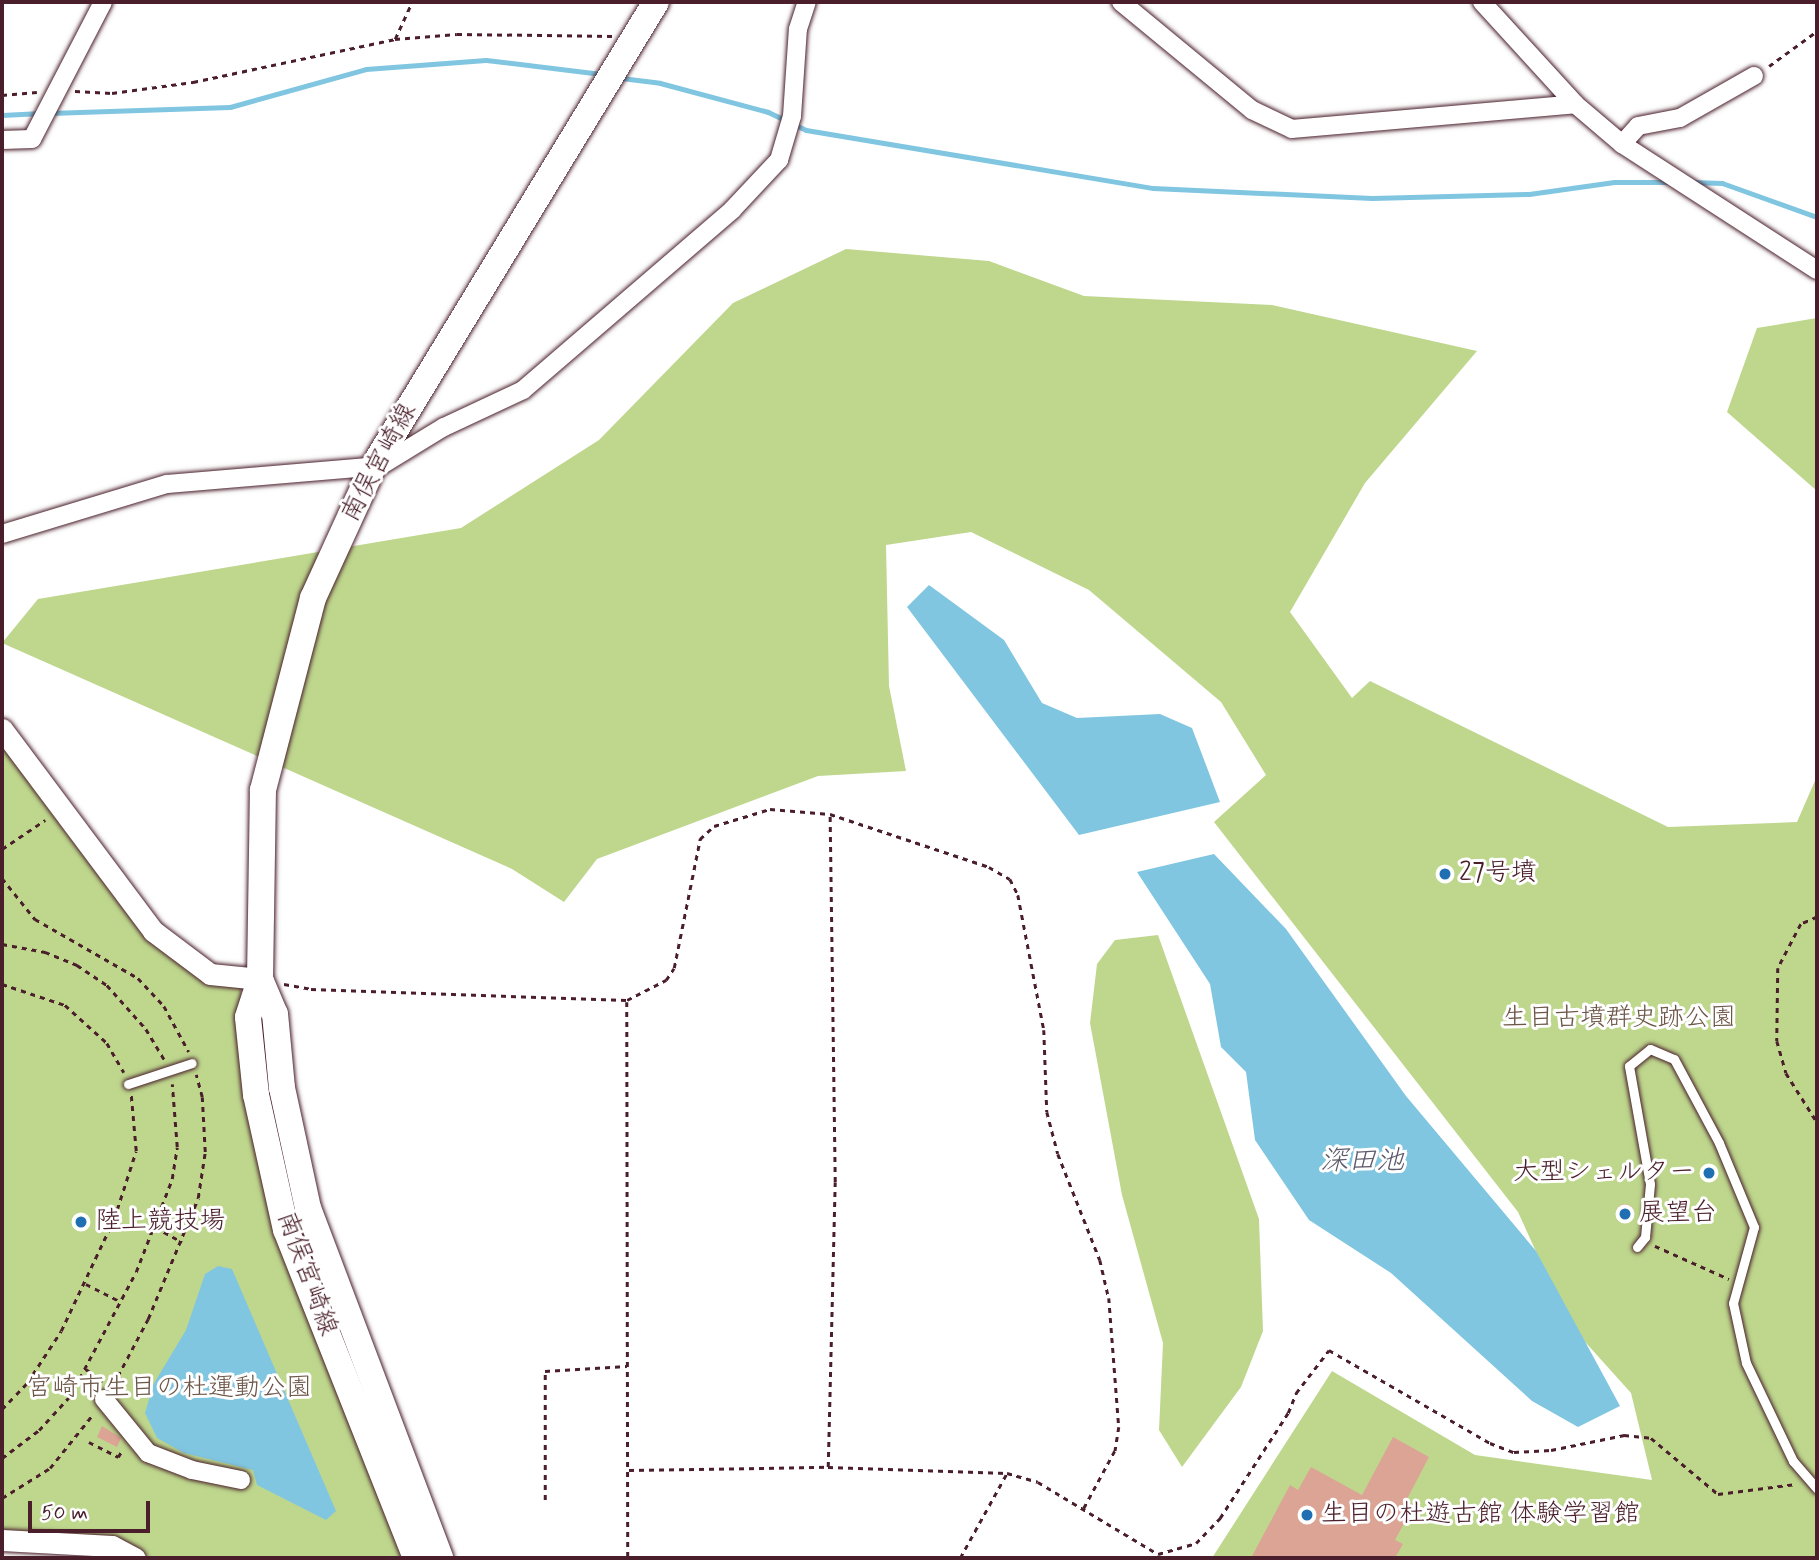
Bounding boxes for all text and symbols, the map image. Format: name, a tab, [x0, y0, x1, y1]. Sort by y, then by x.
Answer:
street label: 南俣宮崎線	[336, 398, 424, 528]
place label: 27号墳	[1459, 858, 1537, 890]
marker: 27号墳	[1437, 866, 1453, 882]
park label: 生目古墳群史跡公園	[1502, 1003, 1736, 1035]
water label: 深田池	[1320, 1145, 1404, 1179]
place label: 大型シェルター	[1513, 1157, 1695, 1189]
marker: 大型シェルター	[1701, 1165, 1717, 1181]
place label: 展望台	[1639, 1198, 1717, 1230]
place label: 陸上競技場	[95, 1206, 225, 1238]
marker: 展望台	[1617, 1206, 1633, 1222]
street label: 南俣宮崎線	[269, 1208, 343, 1340]
marker: 陸上競技場	[73, 1214, 89, 1230]
park label: 宮崎市生目の杜運動公園	[26, 1373, 312, 1405]
scale bar	[32, 1486, 154, 1530]
text: 50 m	[41, 1499, 88, 1527]
place label: 生目の杜遊古館 体験学習館	[1321, 1499, 1640, 1531]
marker: 生目の杜遊古館 体験学習館	[1299, 1507, 1315, 1523]

